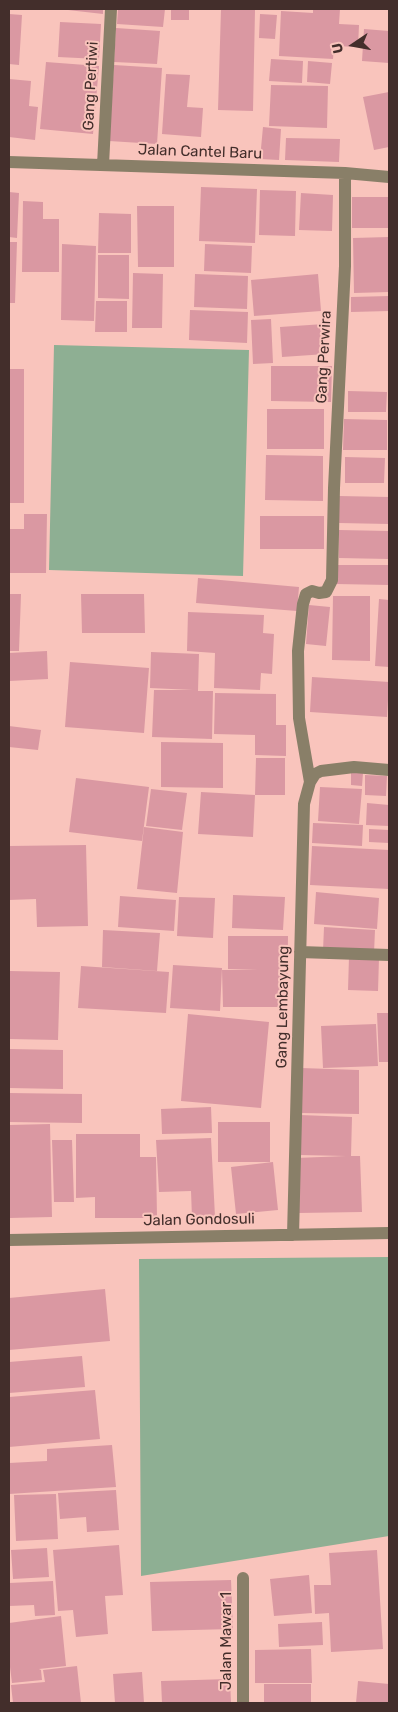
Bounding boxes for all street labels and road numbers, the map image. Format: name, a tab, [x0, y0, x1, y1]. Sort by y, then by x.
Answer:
street label: Gang Pertiwi	[80, 41, 102, 131]
street label: Jalan Cantel Baru	[138, 141, 262, 163]
street label: Gang Perwira	[313, 310, 335, 404]
street label: Gang Lembayung	[273, 946, 293, 1068]
street label: Jalan Gondosuli	[143, 1210, 255, 1230]
street label: Jalan Mawar 1	[218, 1592, 236, 1690]

